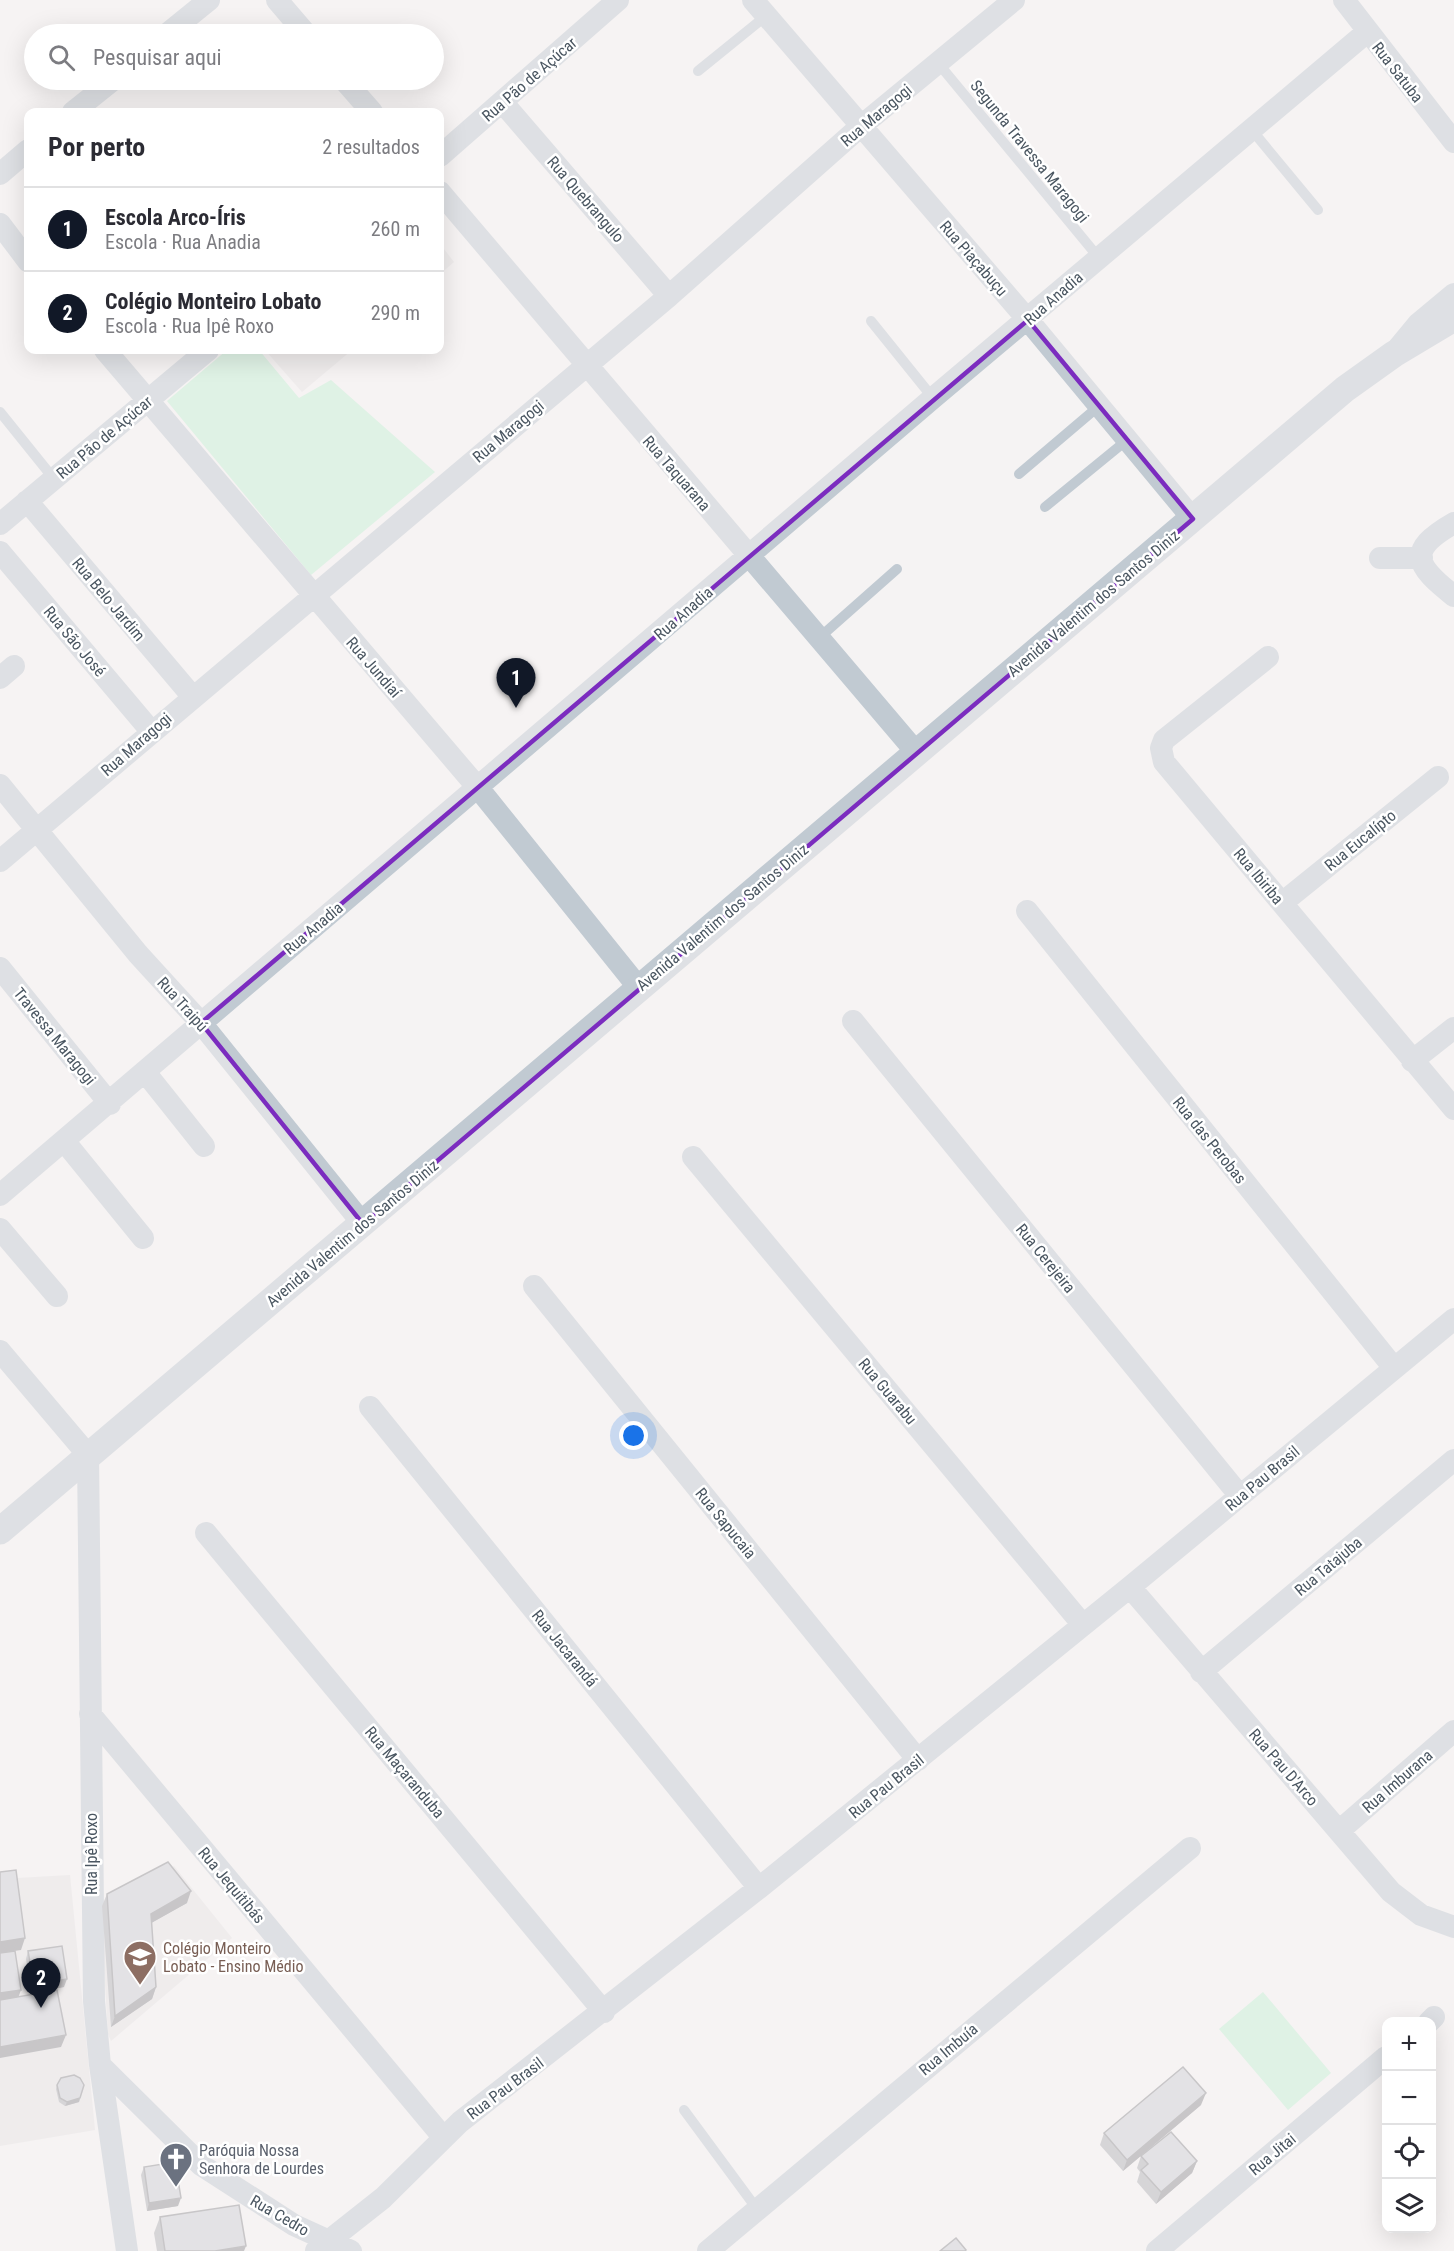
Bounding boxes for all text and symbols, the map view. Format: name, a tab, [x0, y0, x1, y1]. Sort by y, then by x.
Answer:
search box	[24, 24, 444, 90]
street label: Rua Pão de Açúcar	[478, 33, 581, 126]
street label: Rua Satuba	[1368, 38, 1427, 106]
icon: search	[45, 41, 78, 74]
text: Pesquisar aqui	[93, 45, 222, 70]
street label: Segunda Travessa Maragogi	[966, 76, 1093, 226]
street label: Rua Maragogi	[837, 80, 916, 151]
text: Por perto	[48, 132, 145, 162]
text: 2 resultados	[322, 135, 420, 159]
street label: Rua Quebrangulo	[543, 152, 628, 246]
text: Escola Arco-Íris	[105, 205, 246, 230]
text: 1	[62, 217, 73, 241]
text: 260 m	[371, 217, 420, 241]
street label: Rua Piaçabuçu	[936, 217, 1011, 300]
text: Escola · Rua Anadia	[105, 230, 261, 254]
street label: Rua Anadia	[1020, 268, 1087, 329]
text: Colégio Monteiro Lobato	[105, 289, 321, 314]
text: 2	[62, 301, 73, 325]
text: 290 m	[371, 301, 420, 325]
text: Escola · Rua Ipê Roxo	[105, 314, 274, 338]
street label: Rua Pão de Açúcar	[53, 392, 156, 483]
street label: Rua Maragogi	[469, 396, 548, 467]
street label: Rua Taquarana	[639, 432, 714, 515]
street label: Avenida Valentim dos Santos Diniz	[1003, 526, 1183, 681]
street label: Rua Belo Jardim	[68, 554, 149, 645]
street label: Rua Anadia	[650, 583, 717, 644]
street label: Rua São José	[40, 602, 109, 680]
street label: Rua Jundiaí	[342, 633, 406, 702]
pin: 1	[496, 658, 536, 708]
street label: Rua Maragogi	[97, 709, 175, 780]
street label: Rua Eucalípto	[1321, 806, 1400, 875]
street label: Avenida Valentim dos Santos Diniz	[632, 840, 812, 995]
street label: Rua Ibiriba	[1230, 844, 1288, 908]
street label: Rua Anadia	[280, 898, 347, 959]
street label: Rua Traipú	[153, 973, 212, 1035]
street label: Travessa Maragogi	[10, 984, 100, 1089]
street label: Rua das Perobas	[1169, 1093, 1250, 1187]
street label: Avenida Valentim dos Santos Diniz	[262, 1156, 442, 1311]
street label: Rua Cerejeira	[1012, 1220, 1079, 1297]
street label: Rua Guarabu	[855, 1354, 921, 1428]
your location	[619, 1421, 648, 1450]
street label: Rua Pau Brasil	[1221, 1442, 1303, 1515]
street label: Rua Sapucaia	[691, 1484, 760, 1563]
street label: Rua Tatajuba	[1291, 1533, 1366, 1600]
street label: Rua Jacarandá	[528, 1606, 601, 1691]
street label: Rua Maçaranduba	[361, 1723, 448, 1822]
street label: Rua Pau D'Arco	[1245, 1725, 1322, 1810]
street label: Rua Imburana	[1358, 1746, 1436, 1817]
street label: Rua Pau Brasil	[845, 1750, 928, 1822]
street label: Rua Ipê Roxo	[82, 1813, 101, 1895]
street label: Rua Jequitibás	[194, 1843, 269, 1927]
school or university icon: Colégio Monteiro Lobato - Ensino Médio	[122, 1939, 158, 1986]
place label: Colégio Monteiro Lobato - Ensino Médio	[163, 1939, 303, 1976]
pin: 2	[22, 1958, 60, 2008]
map controls	[1382, 2017, 1436, 2233]
button: +	[1382, 2017, 1436, 2071]
street label: Rua Imbuía	[915, 2019, 981, 2079]
street label: Rua Pau Brasil	[463, 2053, 547, 2123]
button: −	[1382, 2071, 1436, 2125]
button: locate	[1382, 2125, 1436, 2179]
street label: Rua Jitai	[1245, 2129, 1300, 2179]
church icon: Paróquia Nossa Senhora de Lourdes	[158, 2141, 194, 2188]
place label: Paróquia Nossa Senhora de Lourdes	[199, 2141, 324, 2178]
button: layers	[1382, 2179, 1436, 2233]
street label: Rua Cedro	[247, 2191, 313, 2240]

